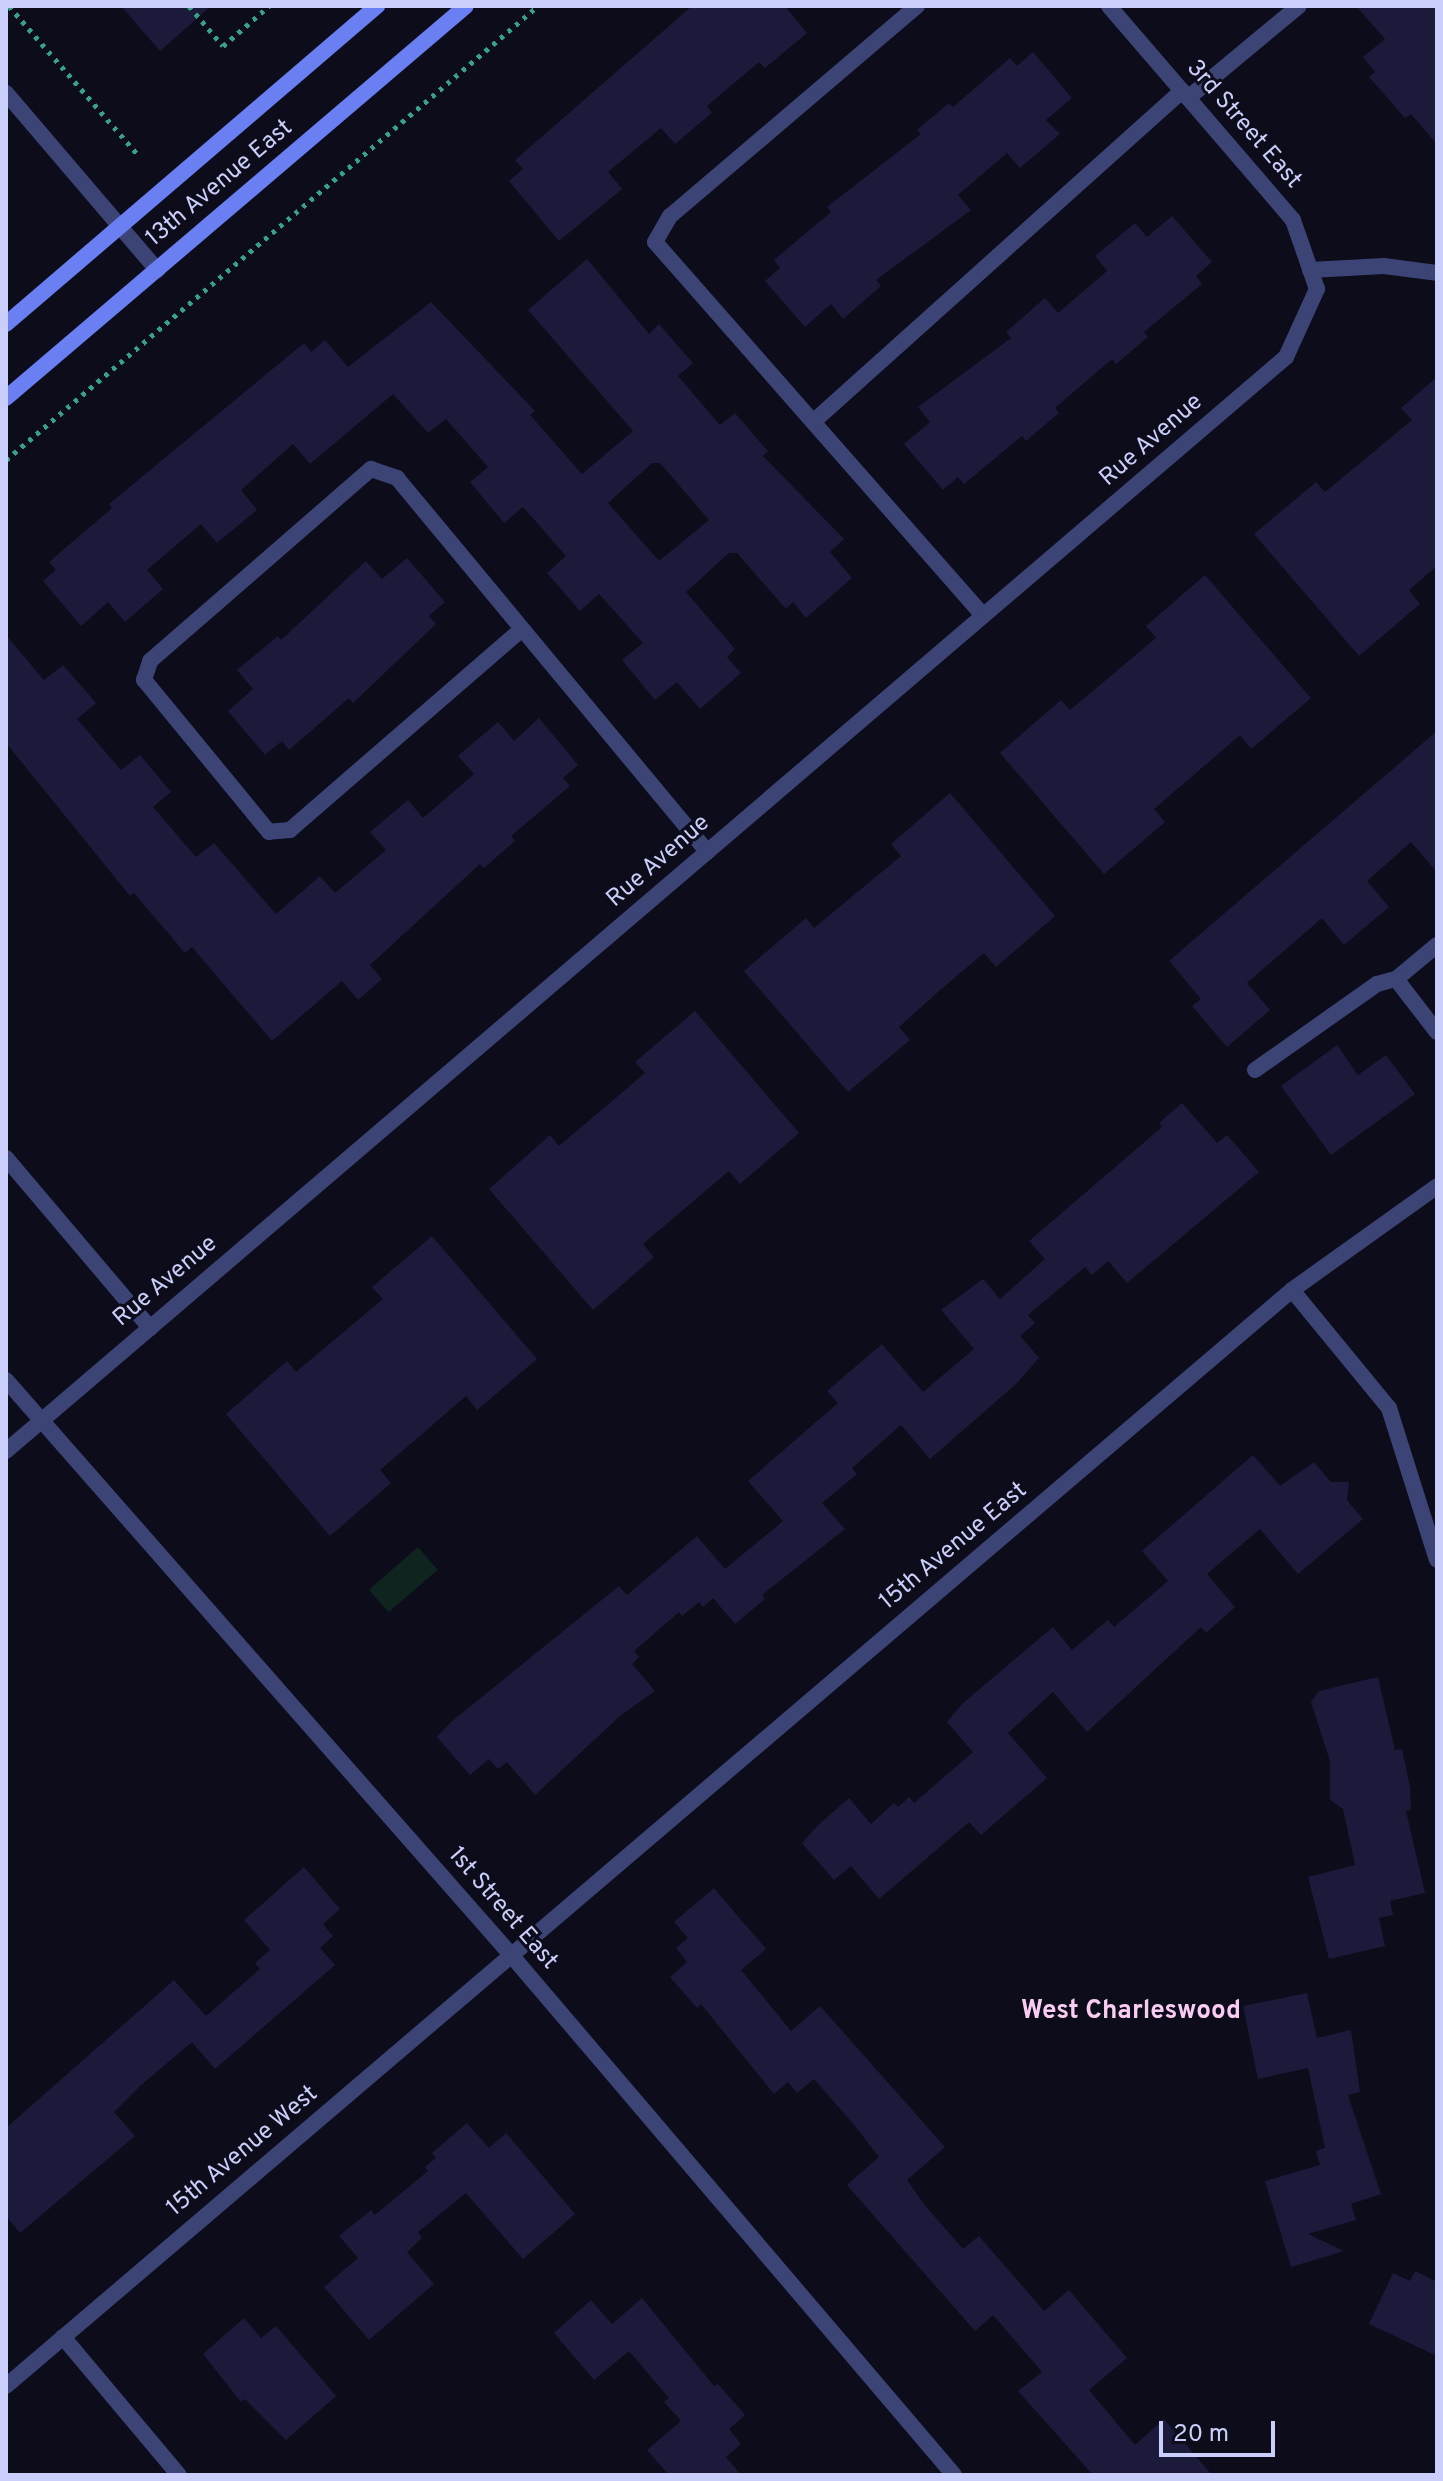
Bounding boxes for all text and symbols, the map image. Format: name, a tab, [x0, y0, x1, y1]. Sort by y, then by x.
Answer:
street label: 3rd Street East	[1179, 55, 1307, 195]
street label: 13th Avenue East	[140, 114, 300, 254]
street label: Rue Avenue	[1094, 388, 1210, 494]
street label: Rue Avenue	[601, 809, 717, 915]
street label: Rue Avenue	[108, 1230, 224, 1334]
street label: 15th Avenue East	[874, 1477, 1034, 1617]
street label: 1st Street East	[441, 1842, 563, 1976]
district label: West Charleswood	[1021, 1996, 1241, 2028]
street label: 15th Avenue West	[161, 2080, 325, 2224]
scale bar	[1163, 2405, 1279, 2455]
text: 20 m	[1173, 2420, 1229, 2450]

